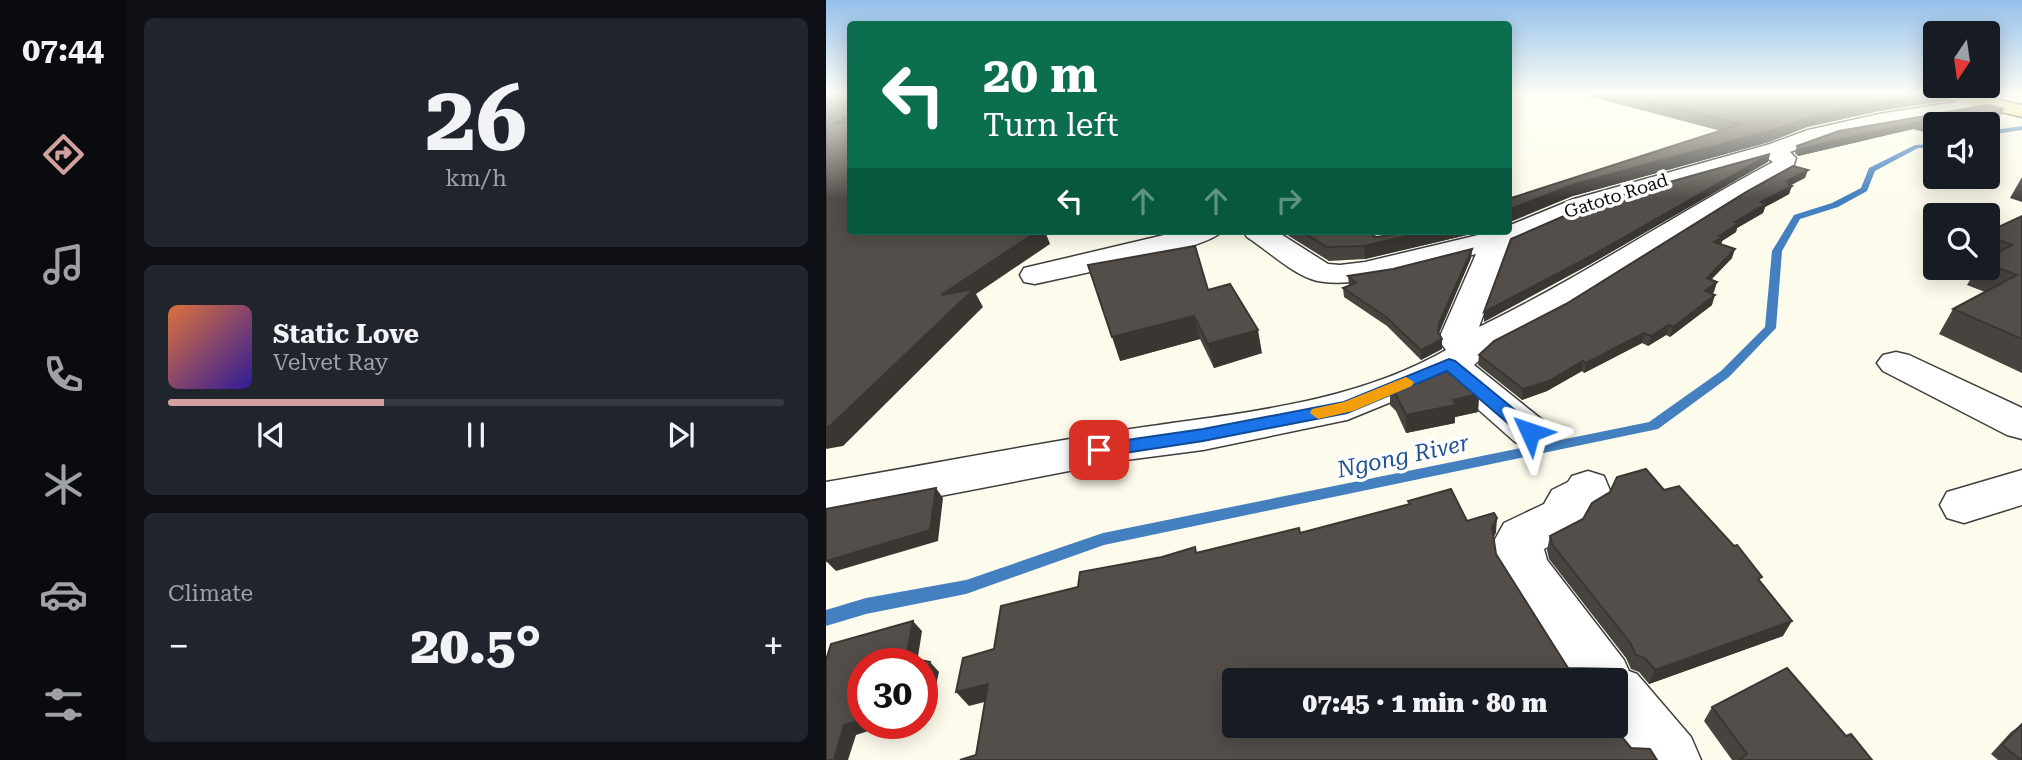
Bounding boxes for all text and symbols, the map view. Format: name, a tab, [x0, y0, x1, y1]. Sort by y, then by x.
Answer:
north arrow	[1923, 21, 2000, 98]
map controls	[1923, 21, 2000, 280]
text: 07:44	[22, 31, 104, 69]
text: 20 m	[983, 47, 1098, 104]
icon: left	[868, 49, 959, 140]
text: 26	[425, 66, 527, 172]
text: Turn left	[983, 106, 1118, 144]
button: sound	[1923, 112, 2000, 189]
icon: directions	[39, 130, 88, 179]
text: km/h	[445, 165, 507, 192]
street label: Gatoto Road	[1561, 169, 1671, 222]
icon: left	[1051, 182, 1089, 220]
icon: ahead	[1124, 182, 1162, 220]
icon: ahead	[1197, 182, 1235, 220]
icon: right	[1270, 182, 1308, 220]
button: search	[1923, 203, 2000, 280]
icon: music	[39, 240, 88, 289]
text: Static Love	[273, 319, 419, 349]
text: Velvet Ray	[273, 349, 388, 376]
icon: phone	[39, 350, 88, 399]
position arrow	[1493, 395, 1567, 469]
icon: previous	[252, 416, 290, 454]
icon: pause	[457, 416, 495, 454]
icon: next	[662, 416, 700, 454]
pin	[1069, 420, 1129, 480]
water label: Ngong River	[1334, 429, 1472, 484]
icon: arrive	[1080, 431, 1118, 469]
icon: climate	[39, 460, 88, 509]
icon: car	[39, 570, 88, 619]
text: Climate	[168, 580, 253, 607]
text: 20.5°	[411, 615, 541, 676]
text: −	[168, 624, 189, 668]
text: +	[763, 624, 784, 668]
speed limit sign: 30	[847, 648, 938, 739]
icon: filters	[39, 680, 88, 729]
text: 07:45 · 1 min · 80 m	[1303, 688, 1547, 718]

